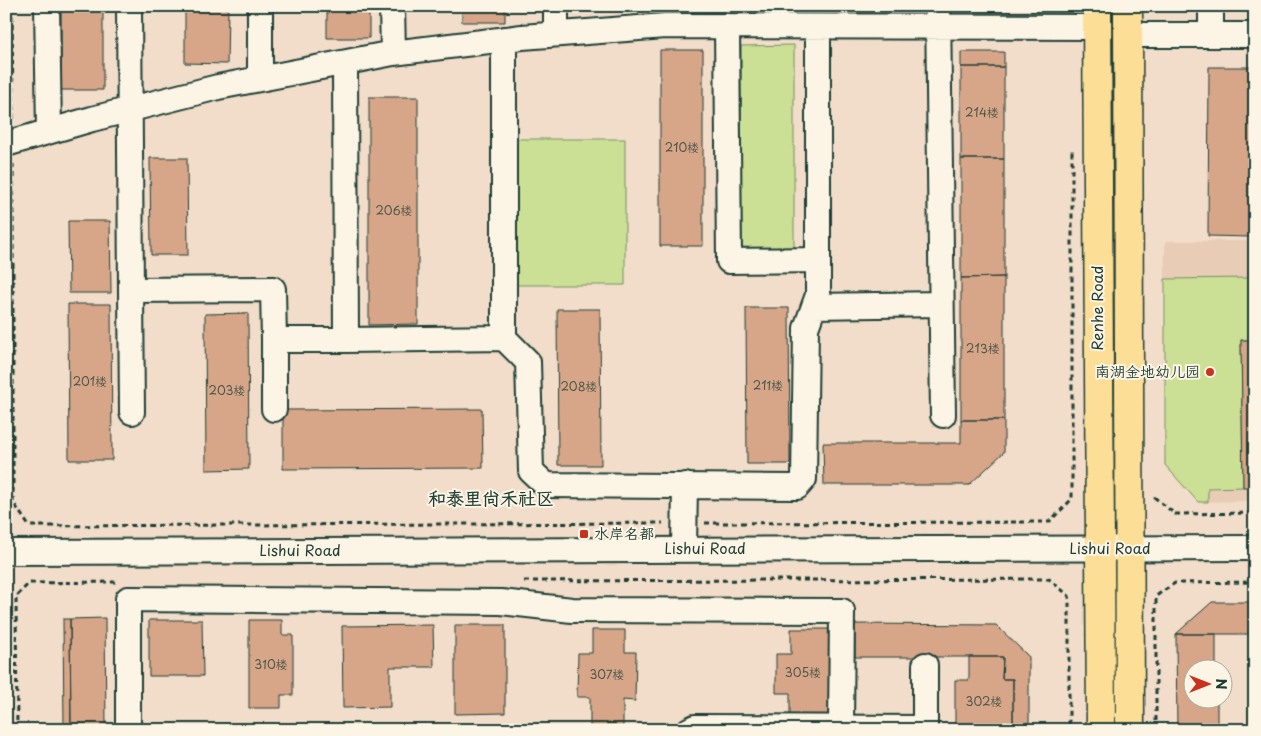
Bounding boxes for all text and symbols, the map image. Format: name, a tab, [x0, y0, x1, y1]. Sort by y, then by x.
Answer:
house number: 214楼	[965, 103, 999, 121]
house number: 210楼	[665, 138, 699, 156]
house number: 206楼	[375, 201, 413, 219]
street label: Renhe Road	[1085, 265, 1108, 351]
house number: 213楼	[966, 339, 1000, 357]
place label: 南湖金地幼儿园	[1095, 359, 1200, 382]
marker: 南湖金地幼儿园	[1204, 366, 1216, 378]
house number: 201楼	[73, 372, 107, 390]
house number: 211楼	[753, 376, 783, 394]
house number: 208楼	[560, 377, 598, 395]
house number: 203楼	[209, 381, 245, 399]
district label: 和泰里尚禾社区	[428, 484, 554, 511]
place label: 水岸名都	[594, 521, 654, 544]
marker: 水岸名都	[578, 528, 590, 540]
street label: Lishui Road	[664, 536, 746, 559]
street label: Lishui Road	[1069, 536, 1151, 559]
street label: Lishui Road	[259, 538, 341, 561]
house number: 310楼	[254, 655, 288, 673]
north arrow	[1184, 658, 1234, 708]
house number: 305楼	[785, 663, 821, 681]
house number: 307楼	[589, 665, 625, 683]
text: N	[1211, 678, 1232, 690]
house number: 302楼	[966, 692, 1002, 710]

